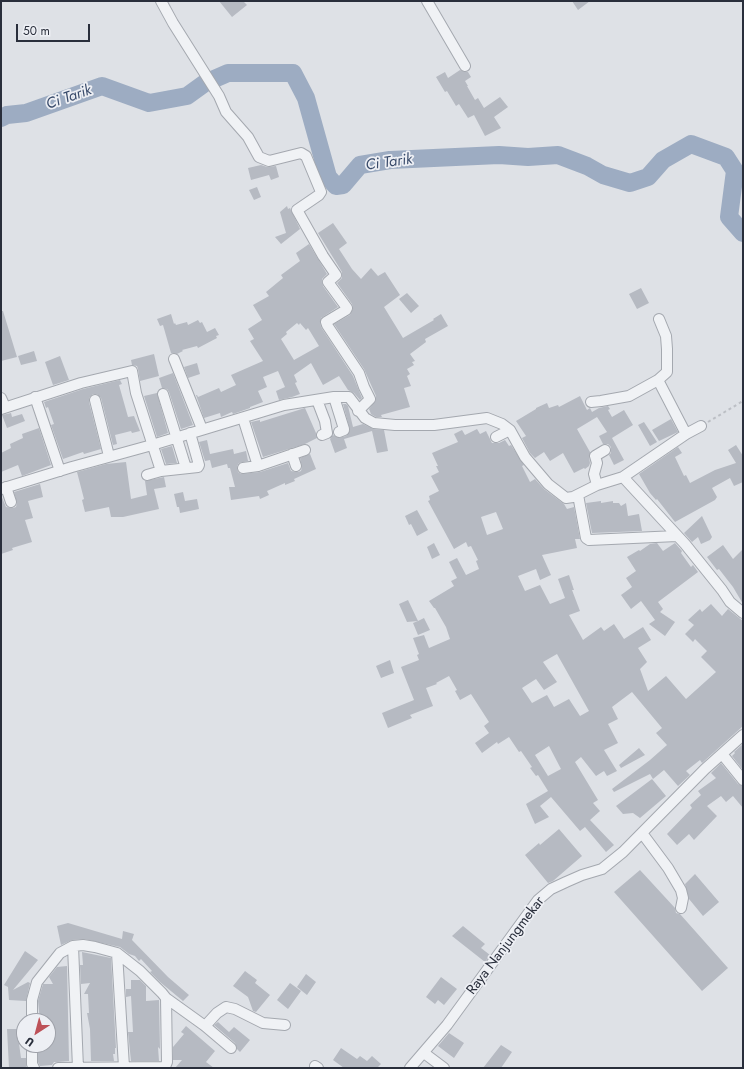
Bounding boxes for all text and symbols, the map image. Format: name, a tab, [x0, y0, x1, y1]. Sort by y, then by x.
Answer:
scale bar	[18, 16, 92, 42]
text: 50 m	[23, 22, 50, 40]
water label: Ci Tarik	[44, 82, 94, 114]
water label: Ci Tarik	[364, 151, 414, 175]
street label: Raya Nanjungmekar	[464, 894, 548, 998]
north arrow	[16, 1013, 56, 1053]
text: U	[22, 1033, 37, 1051]

